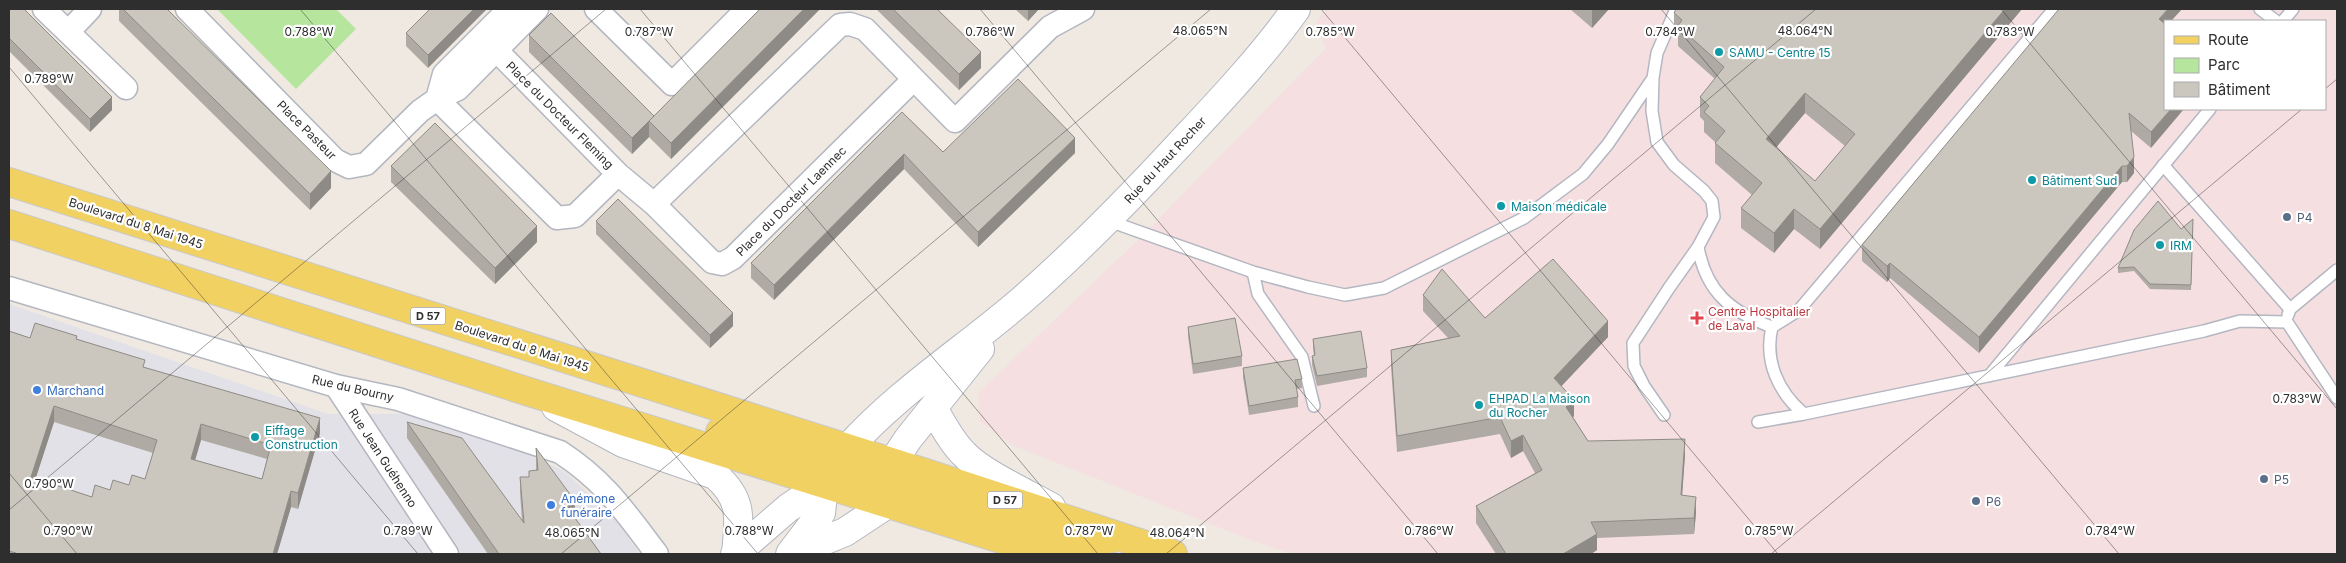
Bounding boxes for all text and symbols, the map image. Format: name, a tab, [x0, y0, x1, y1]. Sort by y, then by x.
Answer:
legend	[2164, 20, 2326, 110]
text: 48.065°N	[1173, 23, 1227, 38]
text: 48.064°N	[1777, 23, 1833, 38]
text: 0.788°W	[284, 24, 334, 39]
text: 0.787°W	[625, 24, 674, 39]
text: 0.786°W	[965, 24, 1015, 39]
text: 0.785°W	[1305, 24, 1355, 39]
text: 0.784°W	[1645, 24, 1695, 39]
text: 0.783°W	[1985, 24, 2035, 39]
text: Route	[2208, 30, 2249, 49]
place label: SAMU - Centre 15	[1729, 45, 1831, 60]
marker: SAMU - Centre 15	[1713, 46, 1725, 58]
text: Parc	[2208, 55, 2240, 74]
street label: Place du Docteur Fleming	[503, 58, 617, 172]
text: 0.789°W	[24, 71, 74, 86]
text: Bâtiment	[2208, 80, 2271, 99]
street label: Place Pasteur	[274, 97, 340, 163]
street label: Rue du Haut Rocher	[1121, 113, 1209, 207]
street label: Place du Docteur Laennec	[733, 143, 849, 259]
place label: Bâtiment Sud	[2042, 173, 2117, 188]
marker: Bâtiment Sud	[2026, 174, 2038, 186]
street label: Boulevard du 8 Mai 1945	[67, 194, 205, 252]
place label: Maison médicale	[1511, 199, 1607, 214]
marker: Maison médicale	[1495, 200, 1507, 212]
place label: P4	[2297, 210, 2313, 225]
marker: P4	[2281, 211, 2293, 223]
place label: IRM	[2170, 238, 2192, 253]
marker: IRM	[2154, 239, 2166, 251]
place label: Centre Hospitalier de Laval	[1708, 304, 1811, 333]
road number: D 57	[410, 308, 446, 324]
marker: Centre Hospitalier de Laval	[1690, 311, 1704, 325]
street label: Boulevard du 8 Mai 1945	[453, 317, 591, 375]
street label: Rue du Bourny	[311, 371, 396, 405]
place label: Marchand	[47, 383, 104, 398]
marker: Marchand	[31, 384, 43, 396]
place label: EHPAD La Maison du Rocher	[1489, 391, 1590, 420]
text: 0.783°W	[2272, 391, 2322, 406]
marker: EHPAD La Maison du Rocher	[1473, 399, 1485, 411]
street label: Rue Jean Guéhenno	[345, 406, 421, 510]
place label: Eiffage Construction	[265, 423, 338, 452]
marker: Eiffage Construction	[249, 431, 261, 443]
place label: P5	[2274, 472, 2289, 487]
marker: P5	[2258, 473, 2270, 485]
text: 0.790°W	[24, 476, 74, 491]
place label: Anémone funéraire	[561, 491, 615, 520]
road number: D 57	[988, 492, 1022, 508]
place label: P6	[1986, 494, 2001, 509]
marker: P6	[1970, 495, 1982, 507]
marker: Anémone funéraire	[545, 499, 557, 511]
text: 0.790°W	[43, 523, 93, 538]
text: 0.789°W	[383, 523, 433, 538]
text: 0.788°W	[724, 523, 774, 538]
text: 0.787°W	[1065, 523, 1114, 538]
text: 0.786°W	[1404, 523, 1454, 538]
text: 0.785°W	[1744, 523, 1794, 538]
text: 0.784°W	[2085, 523, 2135, 538]
text: 48.065°N	[545, 525, 599, 540]
text: 48.064°N	[1149, 525, 1205, 540]

